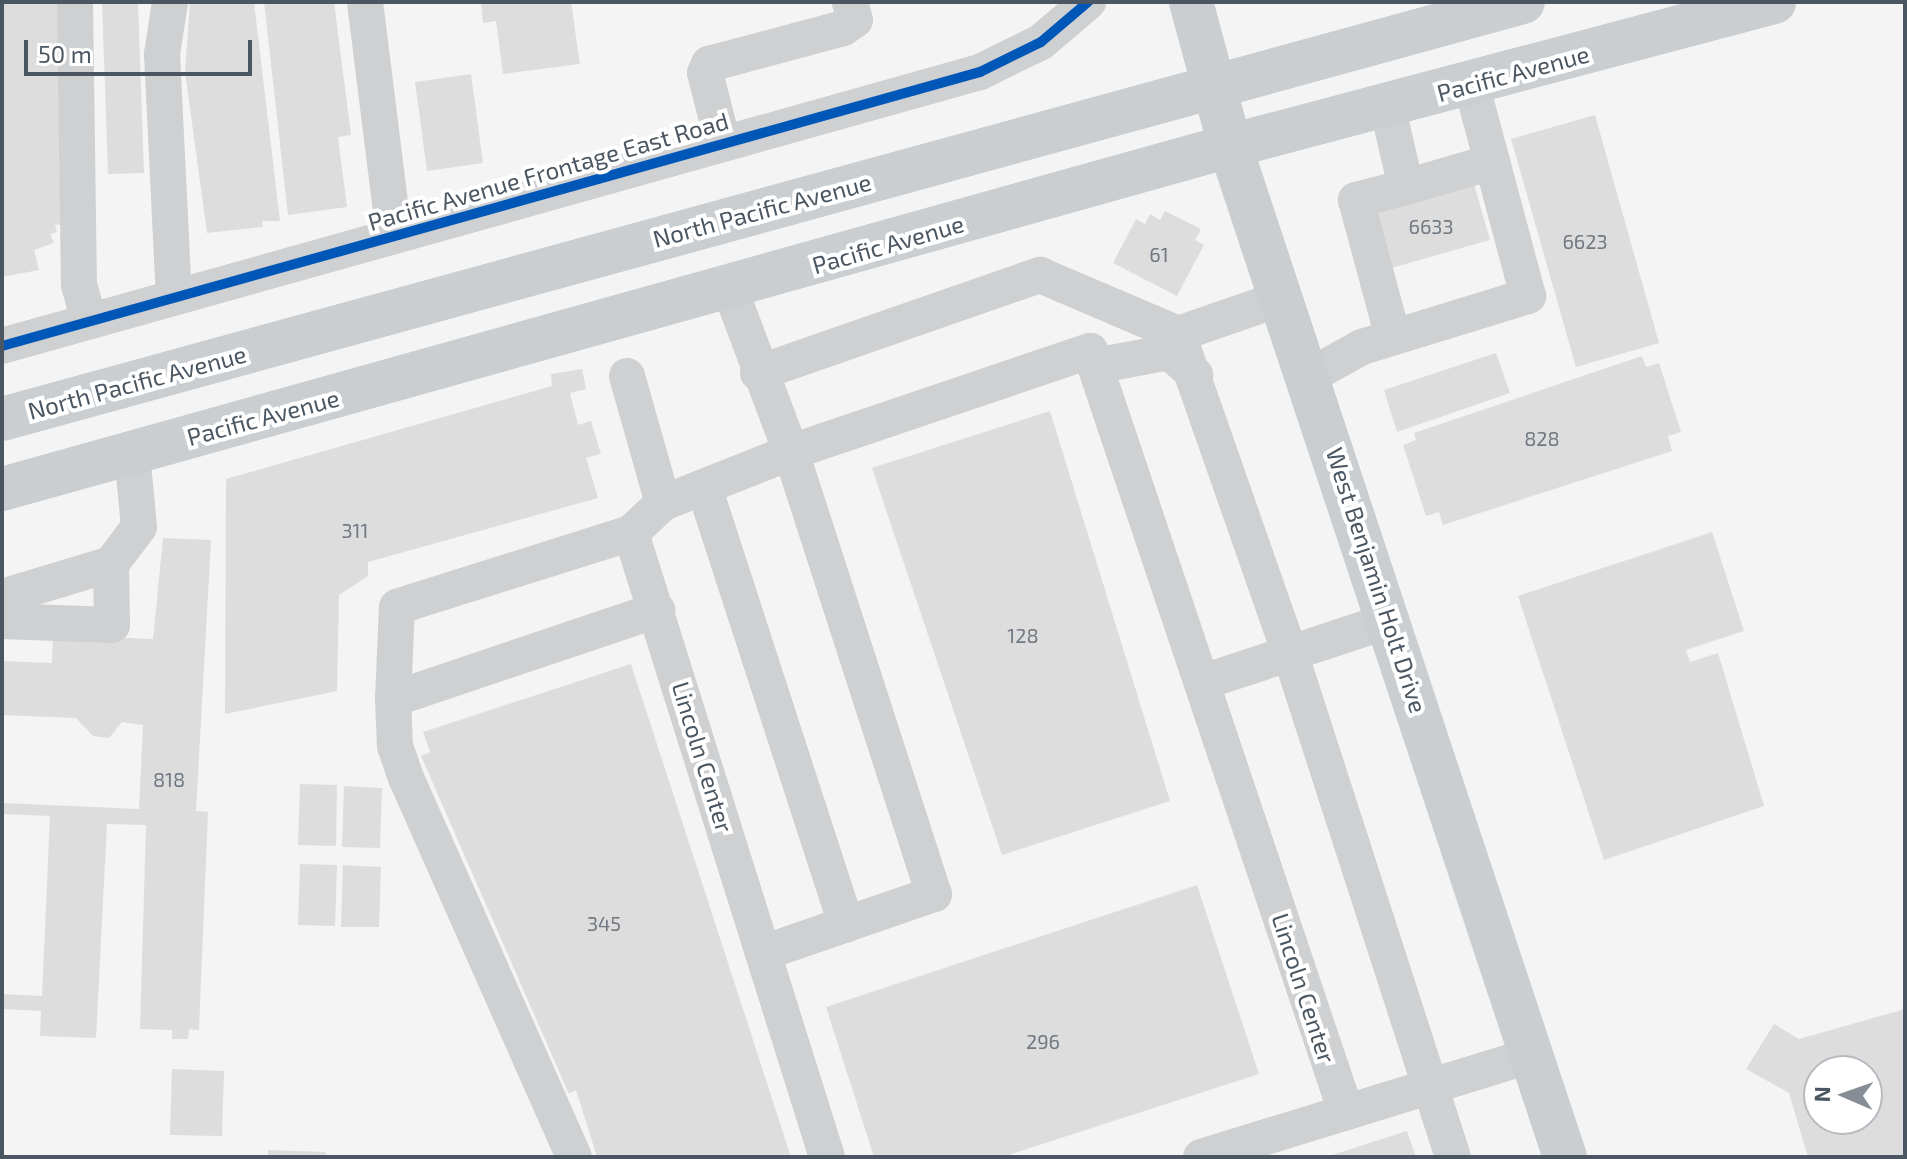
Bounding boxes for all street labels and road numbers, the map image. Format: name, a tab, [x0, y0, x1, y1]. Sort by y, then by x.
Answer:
street label: Pacific Avenue	[1433, 39, 1593, 107]
street label: Pacific Avenue Frontage East Road	[364, 106, 732, 236]
street label: North Pacific Avenue	[649, 167, 875, 253]
street label: Pacific Avenue	[809, 209, 967, 279]
street label: North Pacific Avenue	[24, 339, 250, 425]
street label: Pacific Avenue	[183, 383, 343, 451]
street label: West Benjamin Holt Drive	[1320, 444, 1434, 716]
street label: Lincoln Center	[666, 678, 740, 836]
street label: Lincoln Center	[1266, 909, 1342, 1067]

